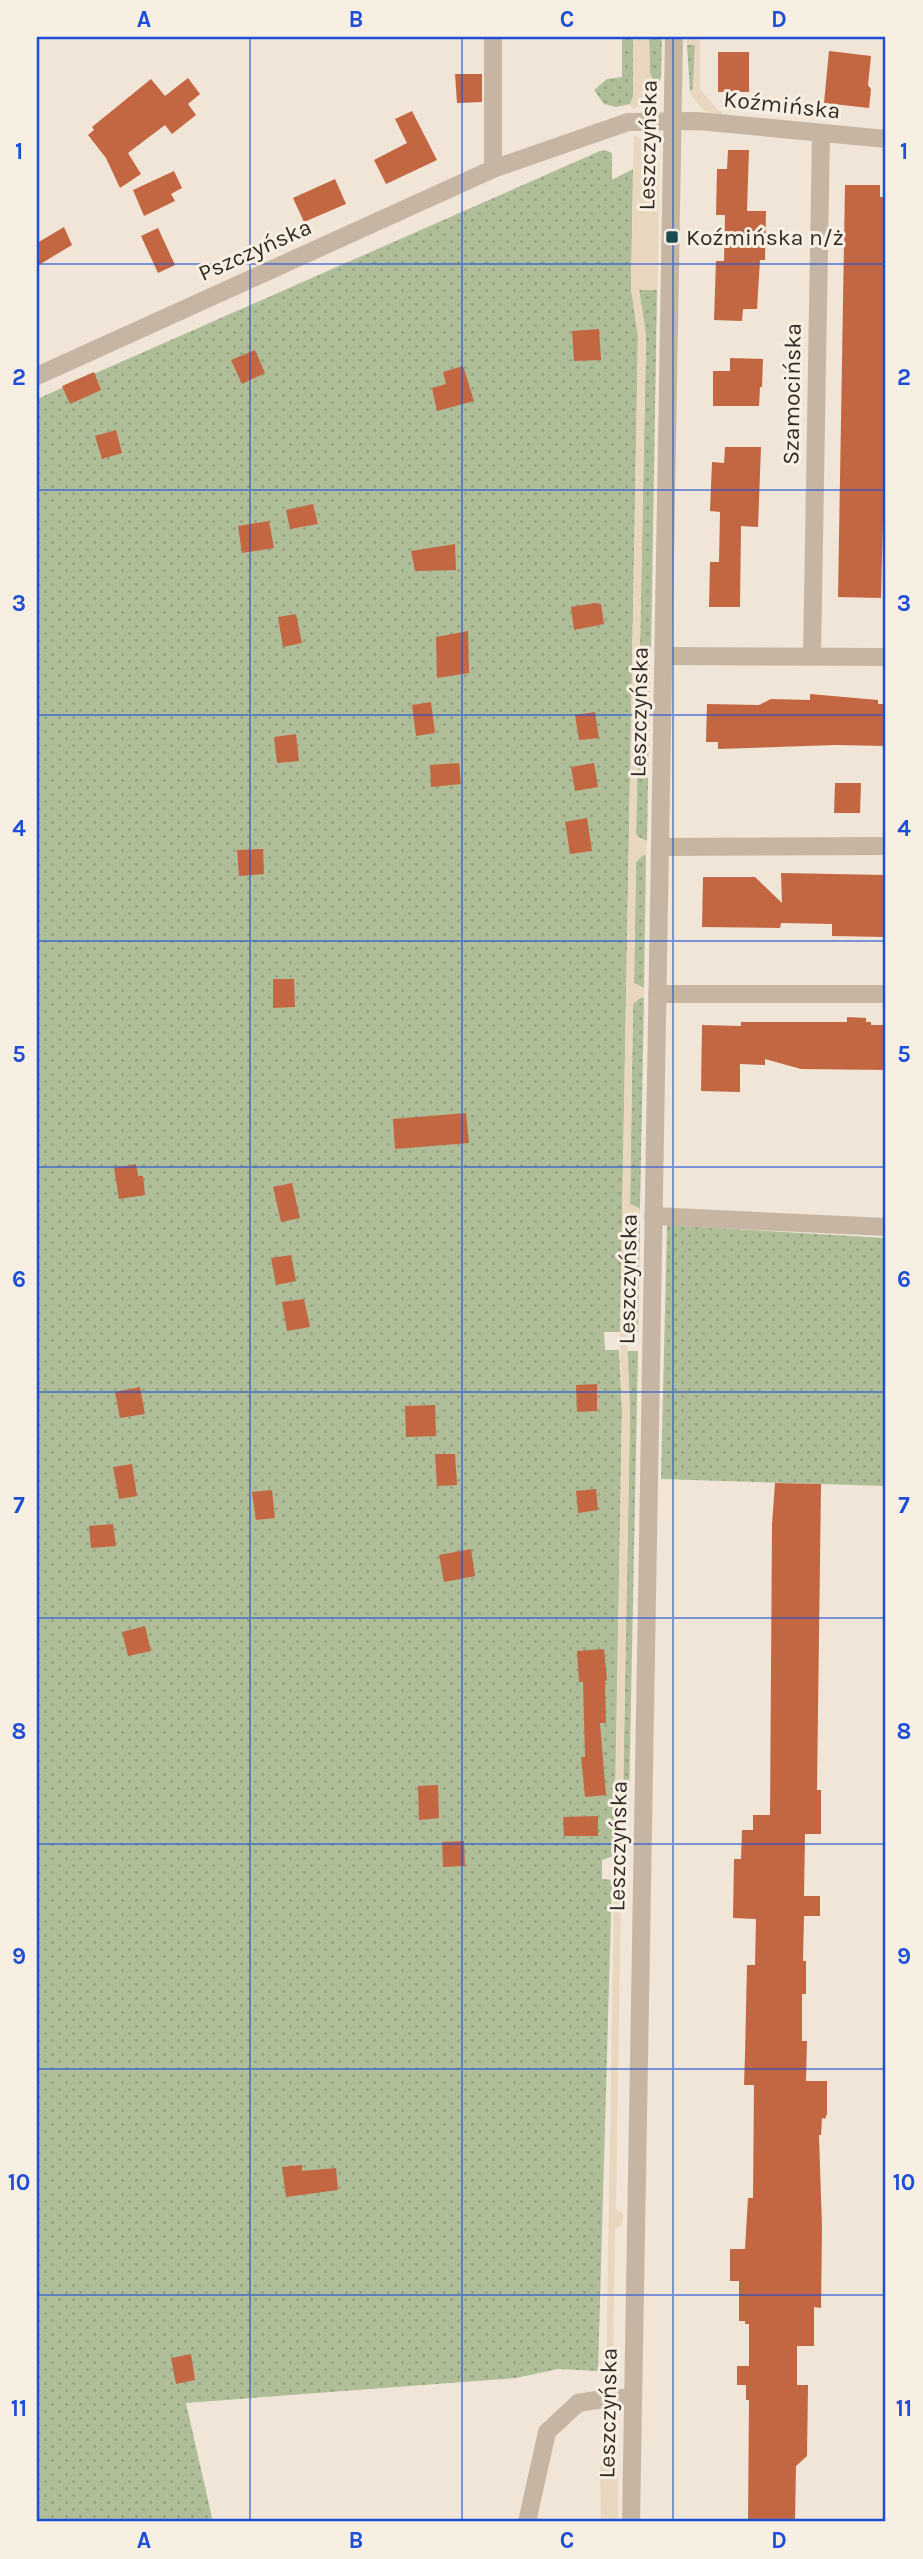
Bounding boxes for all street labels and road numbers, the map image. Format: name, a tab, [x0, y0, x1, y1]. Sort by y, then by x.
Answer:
street label: Leszczyńska	[633, 79, 663, 211]
street label: Koźmińska	[722, 85, 842, 125]
street label: Pszczyńska	[194, 213, 316, 287]
street label: Szamocińska	[777, 323, 807, 465]
street label: Leszczyńska	[624, 646, 654, 778]
street label: Leszczyńska	[613, 1213, 643, 1345]
street label: Leszczyńska	[603, 1780, 633, 1912]
street label: Leszczyńska	[593, 2347, 623, 2479]

